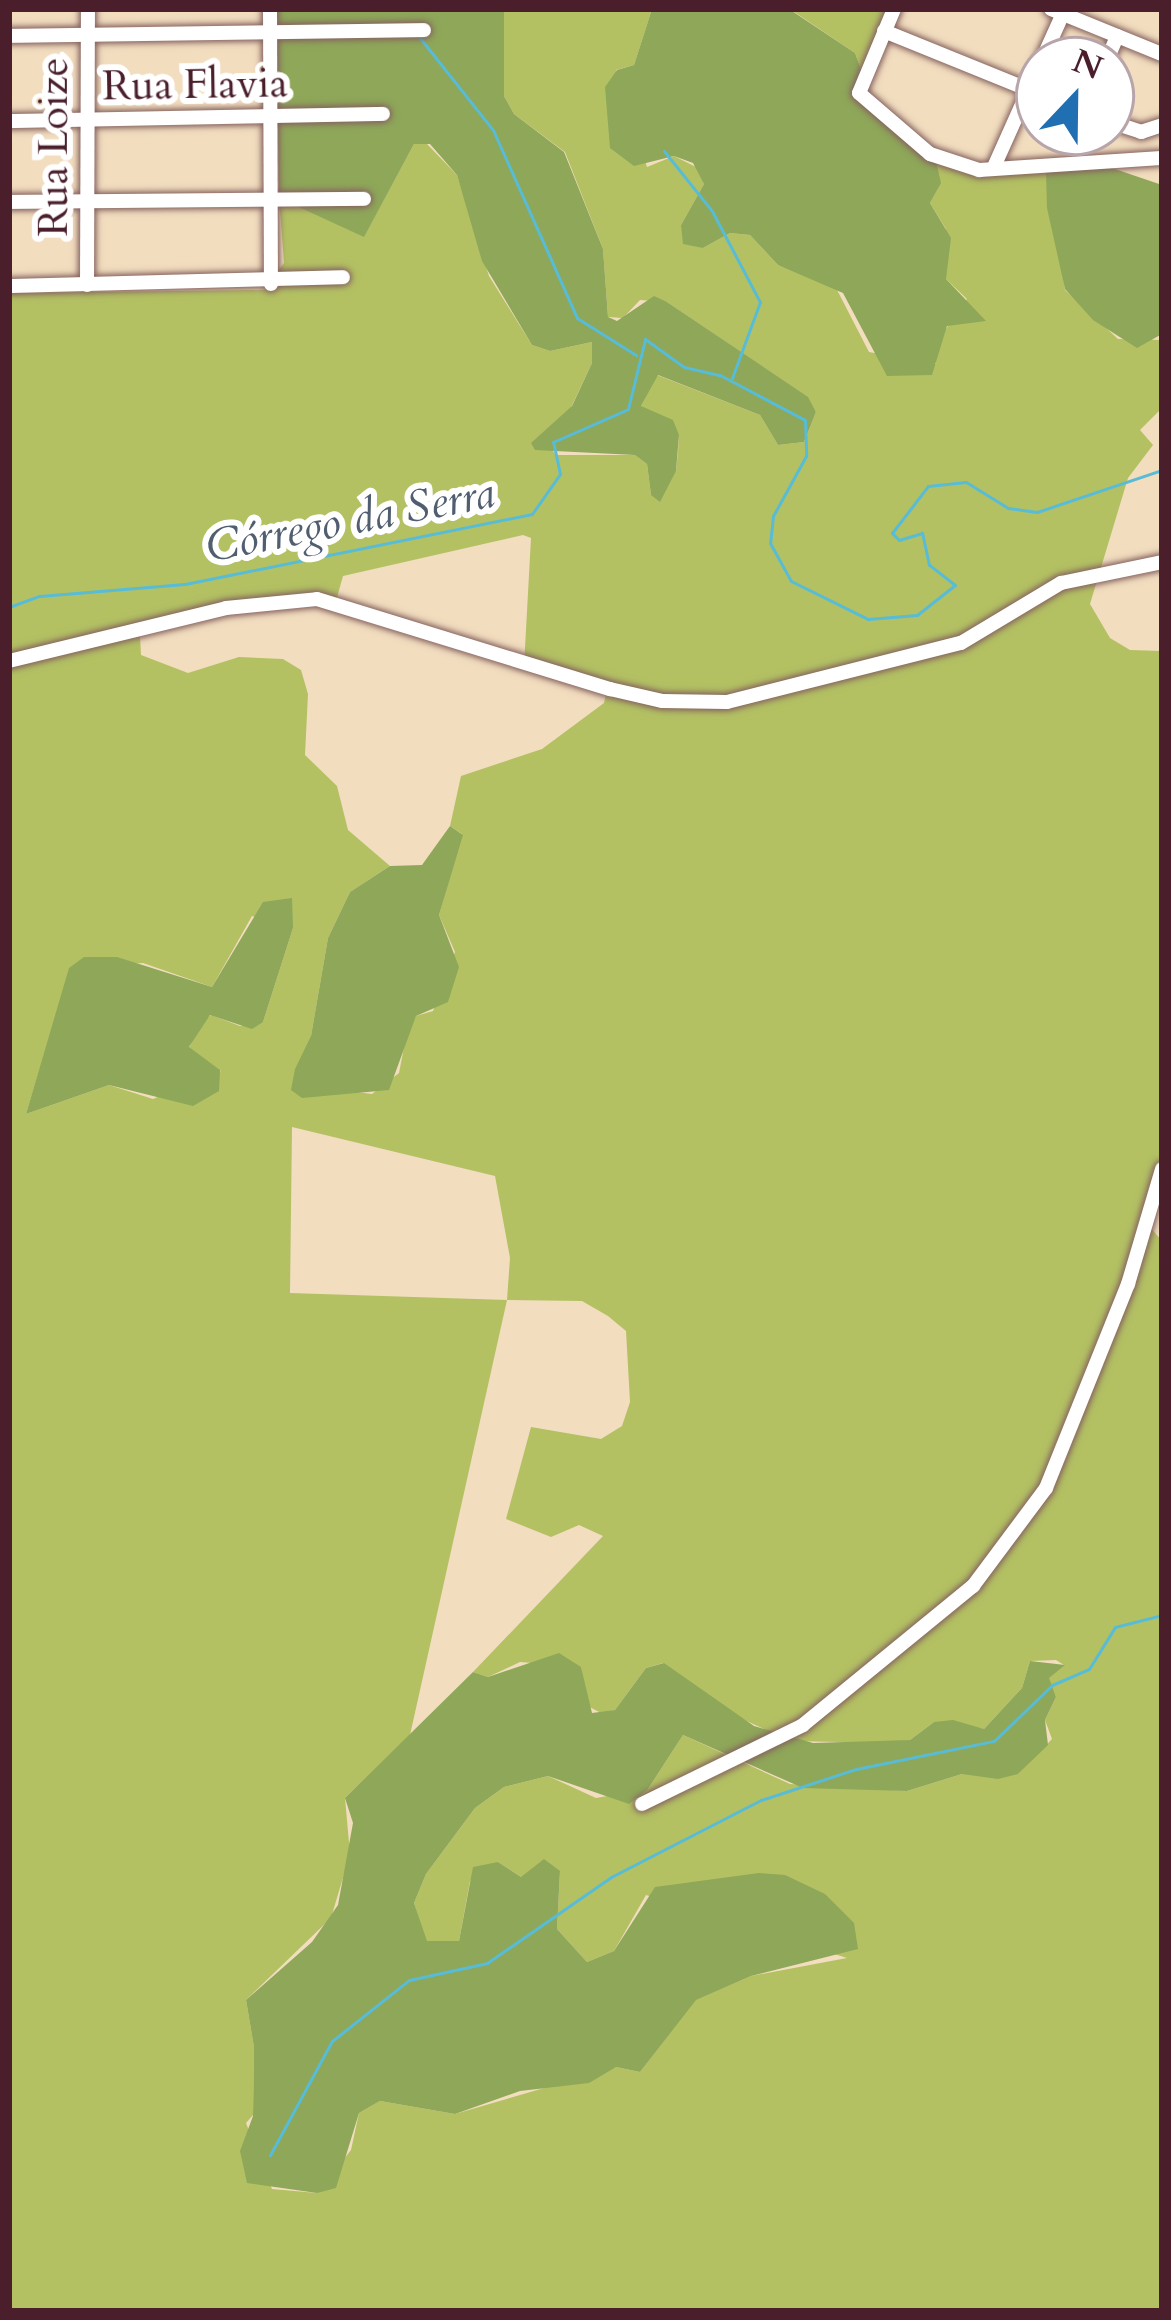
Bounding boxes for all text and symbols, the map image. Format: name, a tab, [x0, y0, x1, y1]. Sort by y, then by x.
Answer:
north arrow	[1015, 36, 1135, 156]
text: N	[1066, 39, 1109, 91]
street label: Rua Loize	[29, 57, 79, 237]
street label: Rua Flavia	[102, 58, 288, 112]
water label: Córrego da Serra	[201, 466, 499, 574]

